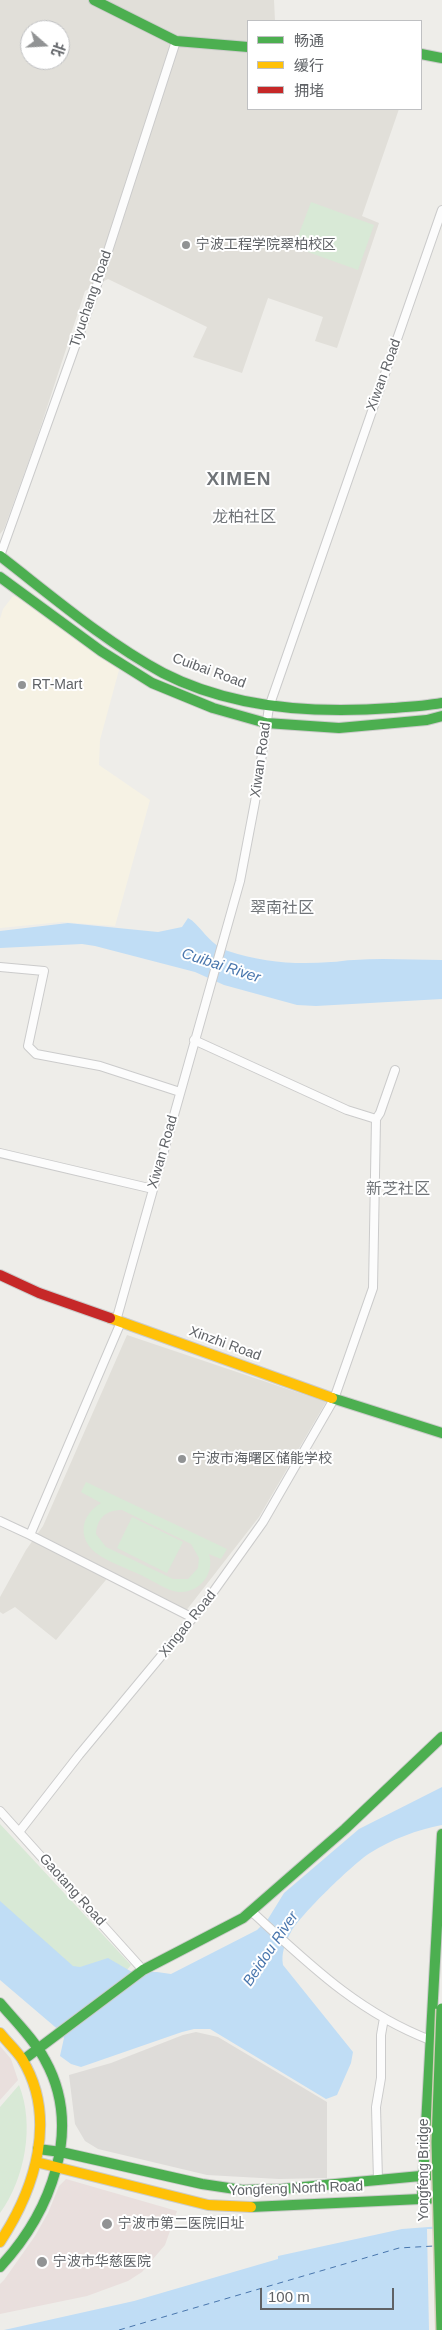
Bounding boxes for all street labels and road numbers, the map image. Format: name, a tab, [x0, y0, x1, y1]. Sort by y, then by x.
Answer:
street label: Tiyuchang Road	[67, 248, 115, 350]
street label: Xiwan Road	[363, 337, 405, 413]
street label: Cuibai Road	[170, 650, 248, 692]
street label: Xiwan Road	[247, 721, 275, 799]
street label: Xiwan Road	[145, 1113, 181, 1191]
street label: Xinzhi Road	[187, 1323, 263, 1365]
street label: Xingao Road	[156, 1587, 220, 1661]
street label: Gaotang Road	[35, 1851, 109, 1929]
street label: Yongfeng Bridge	[416, 2118, 432, 2222]
street label: Yongfeng North Road	[229, 2178, 363, 2200]

